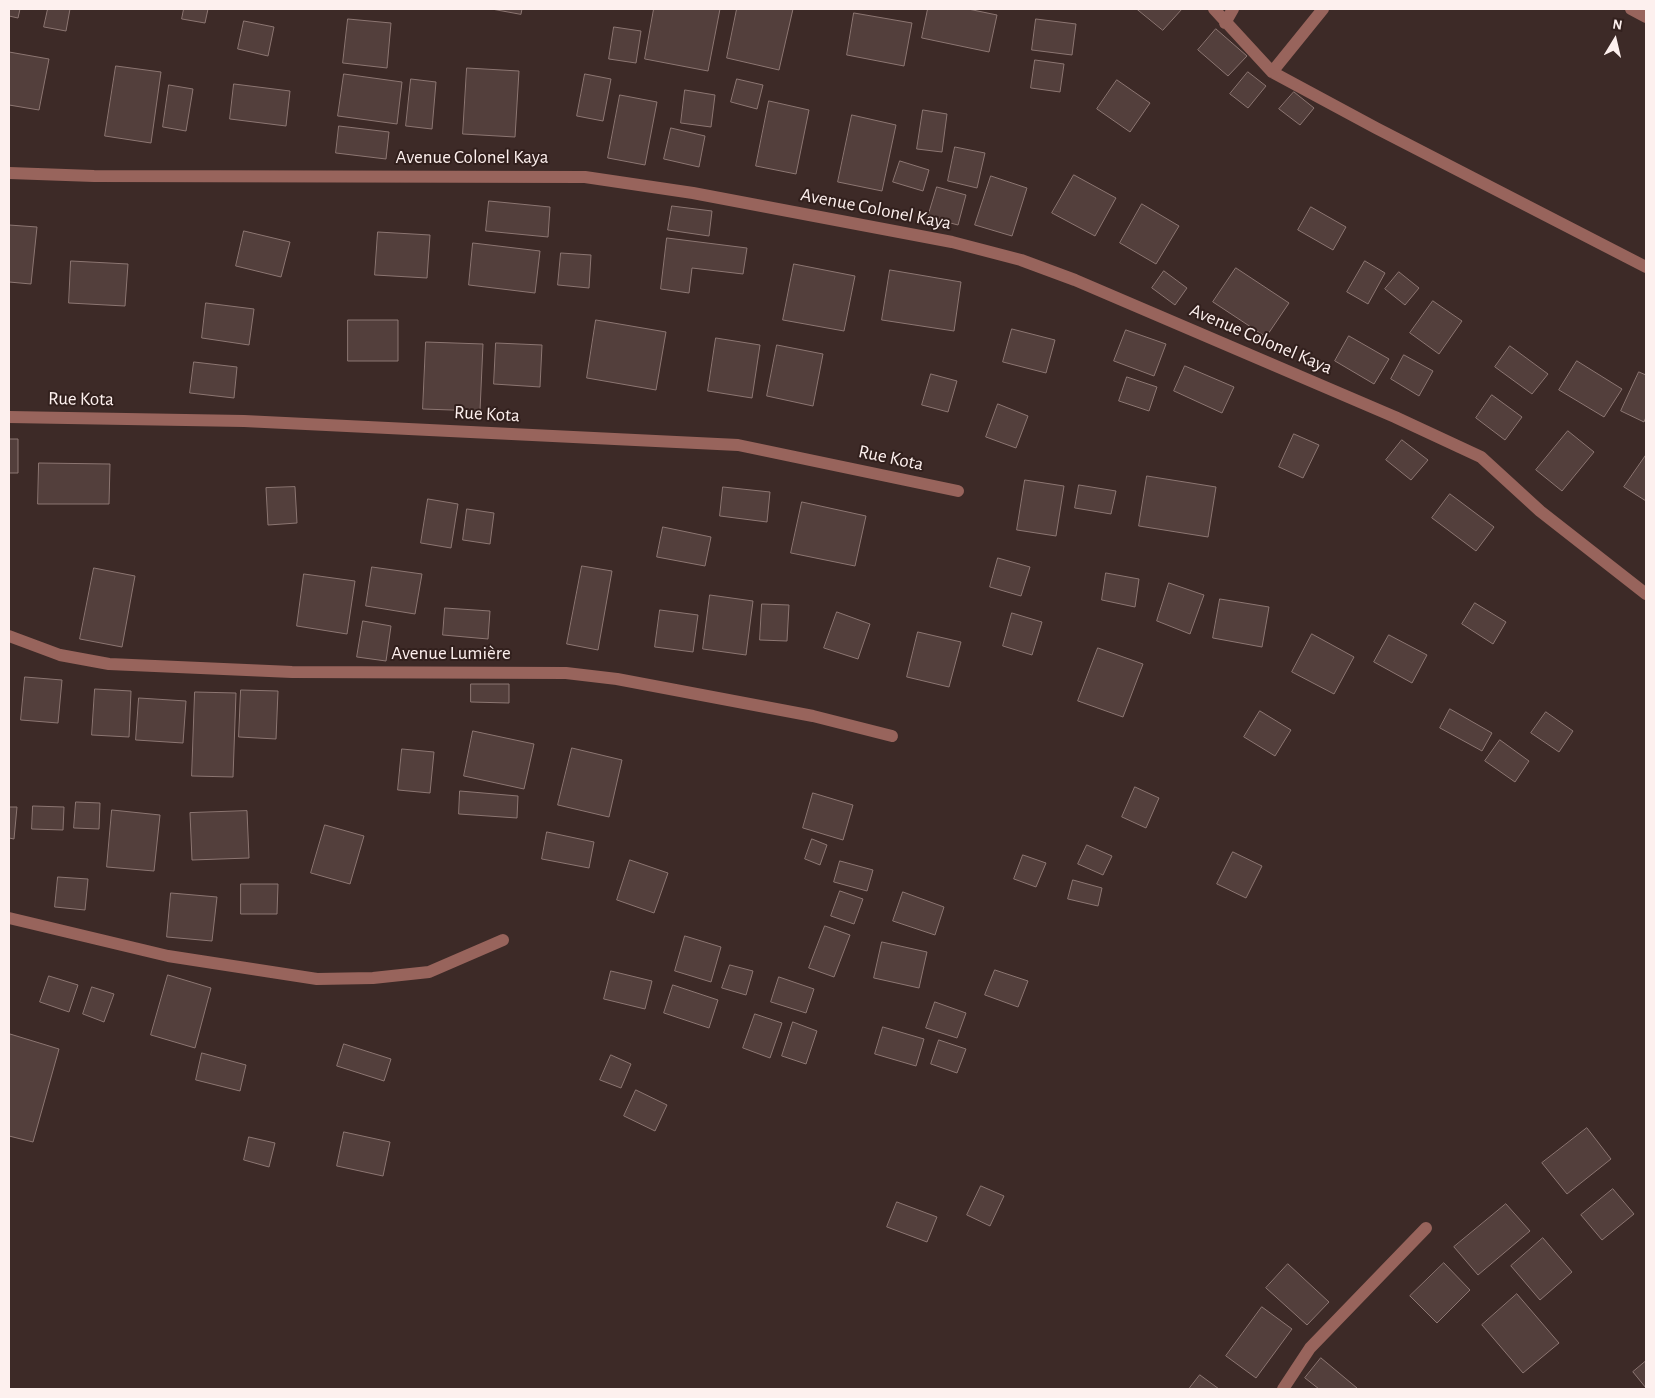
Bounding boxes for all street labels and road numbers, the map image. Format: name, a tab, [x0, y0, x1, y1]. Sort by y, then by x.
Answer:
street label: Avenue Colonel Kaya	[396, 146, 548, 168]
street label: Avenue Colonel Kaya	[799, 183, 953, 235]
street label: Avenue Colonel Kaya	[1186, 299, 1336, 379]
street label: Rue Kota	[48, 387, 114, 411]
street label: Rue Kota	[454, 401, 520, 427]
street label: Rue Kota	[856, 440, 926, 476]
street label: Avenue Lumière	[391, 642, 511, 664]

